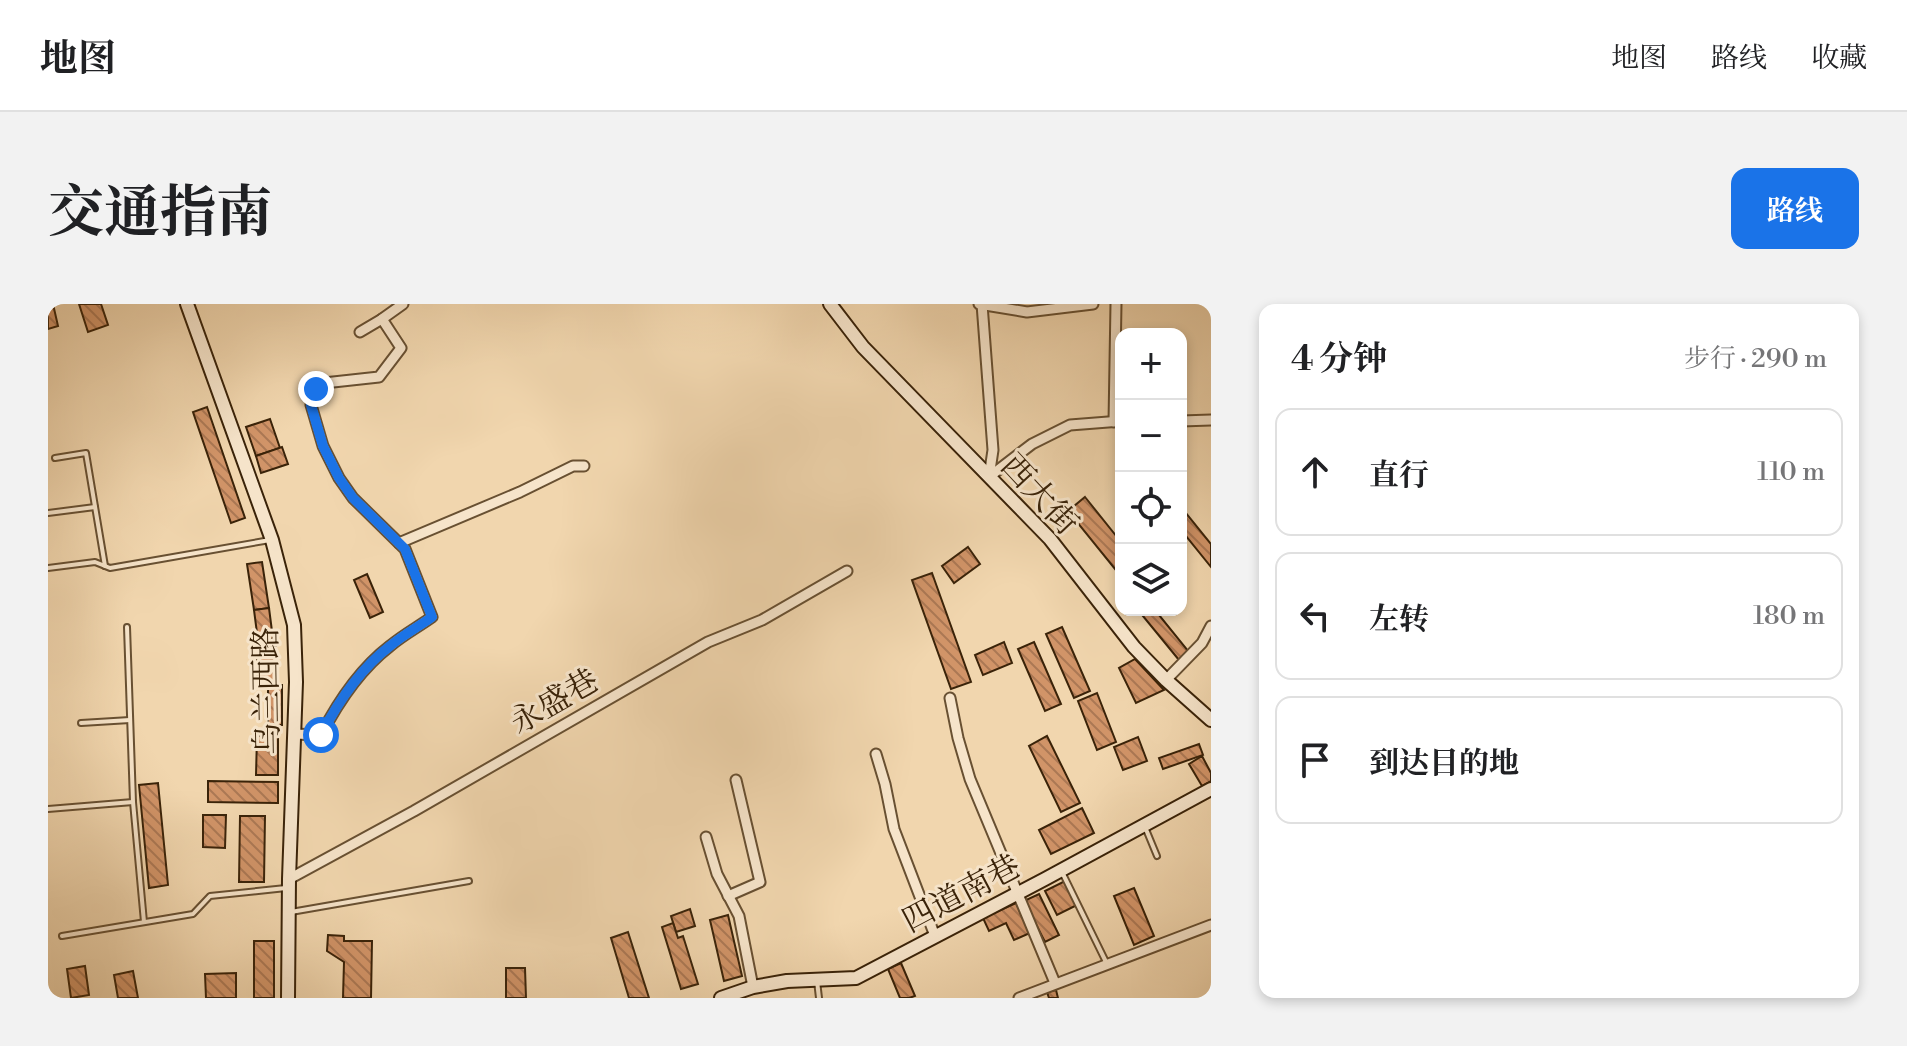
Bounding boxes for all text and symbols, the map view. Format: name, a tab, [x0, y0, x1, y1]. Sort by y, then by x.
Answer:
text: 地图	[40, 36, 116, 83]
text: 地图	[1611, 41, 1667, 76]
text: 路线	[1711, 41, 1767, 76]
text: 收藏	[1811, 41, 1867, 76]
button: 路线	[1731, 168, 1859, 249]
text: 交通指南	[48, 179, 272, 249]
map controls	[1115, 328, 1187, 616]
button: +	[1115, 328, 1187, 400]
text: 4 分钟	[1291, 339, 1387, 381]
text: 步行 · 290 m	[1684, 343, 1827, 375]
route end	[298, 371, 334, 407]
button: −	[1115, 400, 1187, 472]
street label: 西大街	[992, 446, 1087, 543]
icon: ahead	[1293, 450, 1337, 494]
text: 110 m	[1757, 456, 1825, 488]
text: 直行	[1369, 457, 1429, 495]
button: locate	[1115, 472, 1187, 544]
button: layers	[1115, 544, 1187, 616]
icon: left	[1293, 594, 1337, 638]
text: 180 m	[1753, 600, 1825, 632]
text: 左转	[1369, 601, 1429, 639]
street label: 乌兰西路	[246, 627, 288, 755]
street label: 永盛巷	[503, 661, 606, 743]
route start	[303, 717, 339, 753]
icon: arrive	[1293, 738, 1337, 782]
text: 到达目的地	[1369, 745, 1519, 783]
street label: 四道南巷	[896, 846, 1027, 942]

